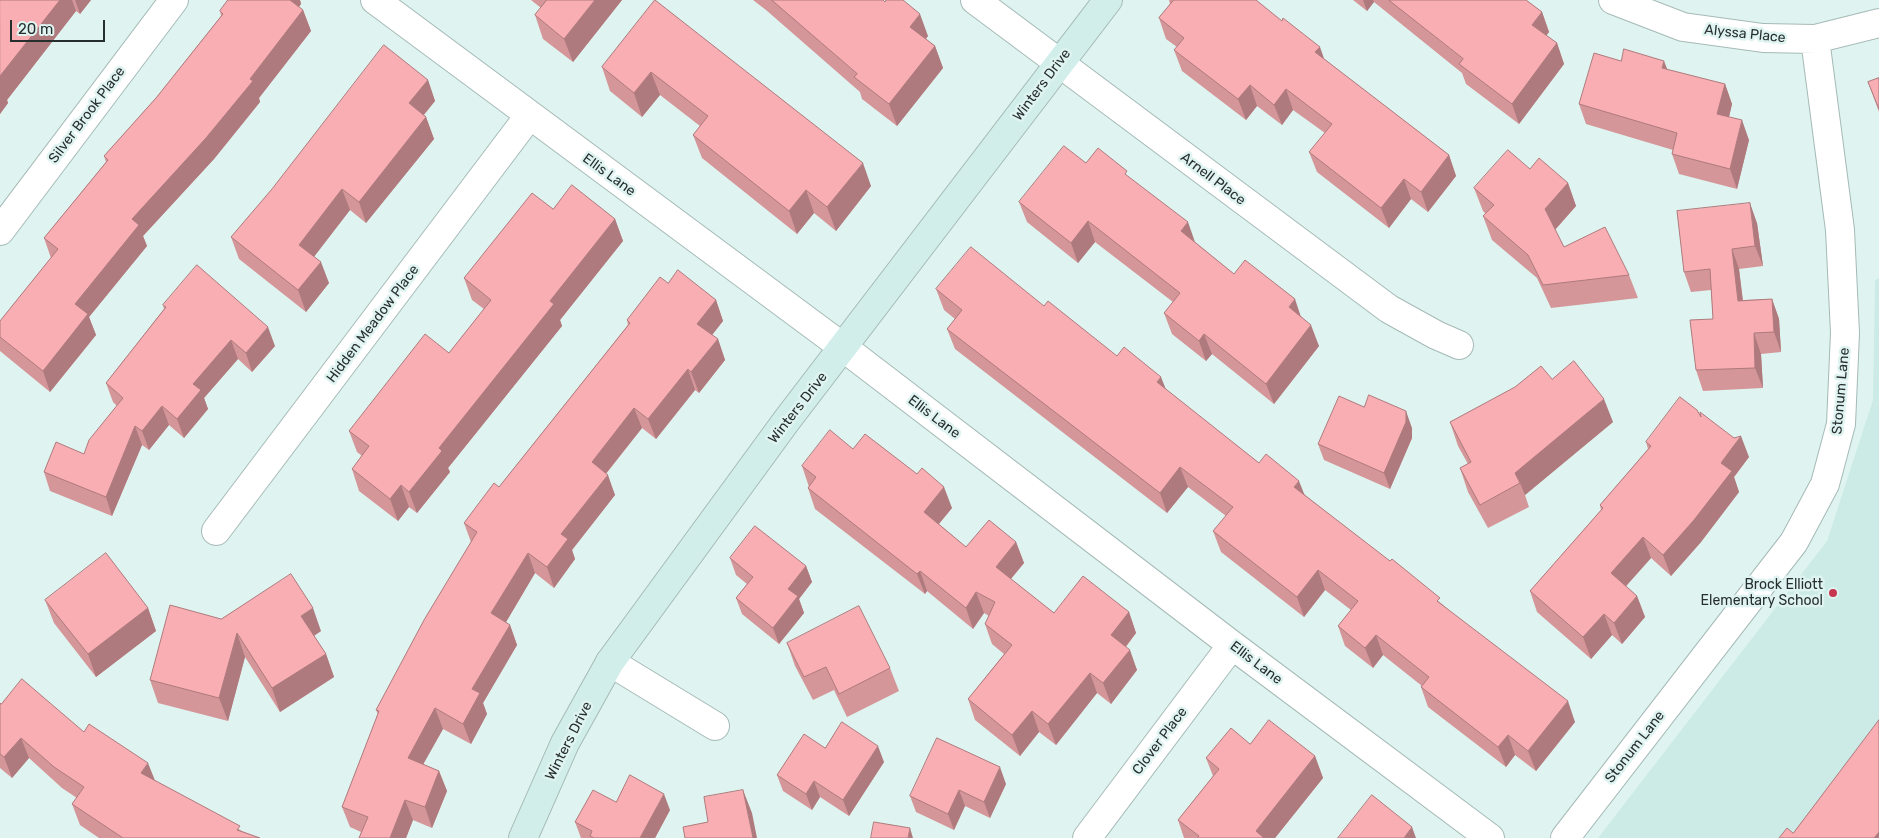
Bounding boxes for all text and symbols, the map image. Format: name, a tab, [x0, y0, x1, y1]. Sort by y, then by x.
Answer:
scale bar	[12, 10, 108, 42]
text: 20 m	[18, 20, 53, 38]
street label: Alyssa Place	[1704, 21, 1786, 47]
street label: Winters Drive	[1009, 46, 1075, 124]
street label: Silver Brook Place	[45, 63, 129, 167]
street label: Arnell Place	[1177, 149, 1249, 209]
street label: Ellis Lane	[579, 150, 639, 200]
street label: Hidden Meadow Place	[323, 262, 423, 386]
street label: Stonum Lane	[1829, 347, 1853, 435]
street label: Winters Drive	[765, 369, 831, 447]
street label: Ellis Lane	[905, 392, 963, 442]
place label: Brock Elliott Elementary School	[1700, 577, 1823, 610]
marker: Brock Elliott Elementary School	[1827, 587, 1839, 599]
street label: Ellis Lane	[1227, 638, 1285, 688]
street label: Winters Drive	[542, 699, 596, 783]
street label: Clover Place	[1129, 704, 1191, 778]
street label: Stonum Lane	[1602, 708, 1668, 786]

